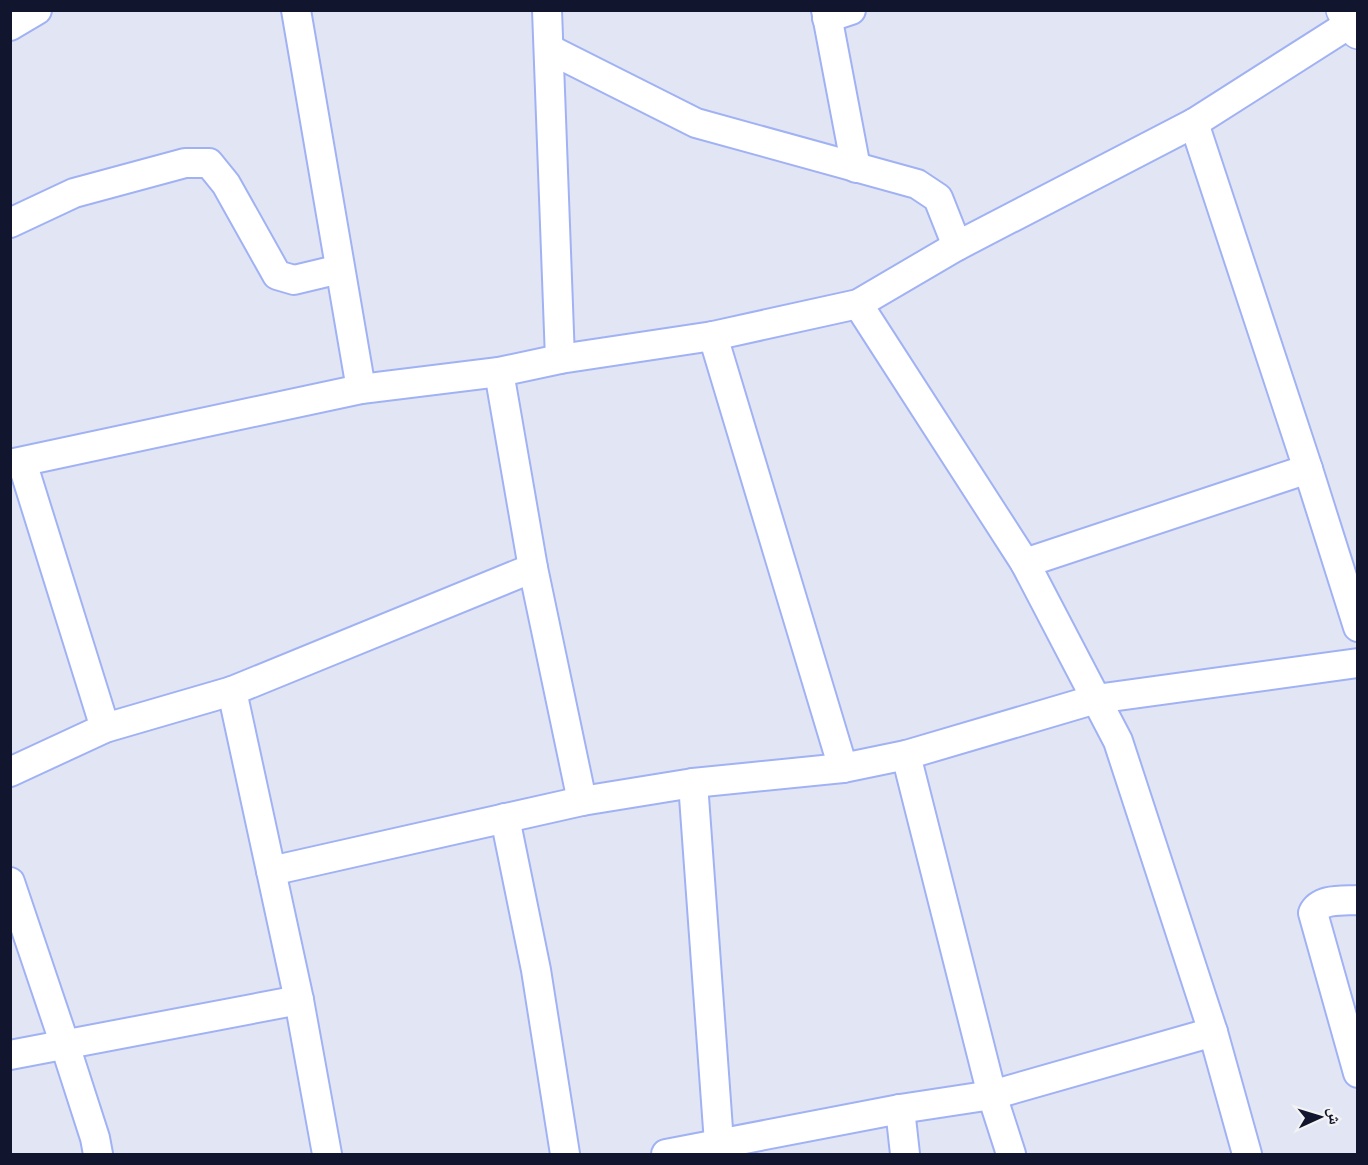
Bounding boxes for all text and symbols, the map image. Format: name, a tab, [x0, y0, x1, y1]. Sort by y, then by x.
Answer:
north arrow	[1290, 1087, 1350, 1147]
text: ش	[1324, 1107, 1346, 1125]

